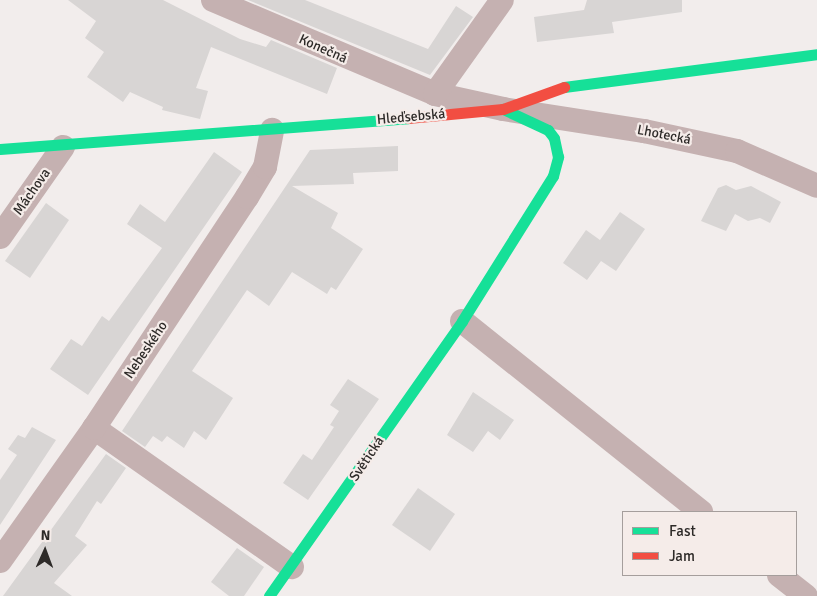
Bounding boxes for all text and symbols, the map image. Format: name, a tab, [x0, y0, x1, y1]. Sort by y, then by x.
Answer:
street label: Konečná	[296, 31, 350, 67]
street label: Hleďsebská	[376, 106, 446, 128]
street label: Lhotecká	[636, 122, 692, 148]
street label: Máchova	[10, 165, 54, 219]
street label: Nebeského	[121, 318, 171, 382]
street label: Světická	[346, 433, 388, 485]
legend	[622, 511, 797, 576]
text: Fast	[669, 522, 696, 540]
north arrow	[20, 526, 70, 576]
text: N	[40, 527, 51, 544]
text: Jam	[669, 547, 695, 565]

